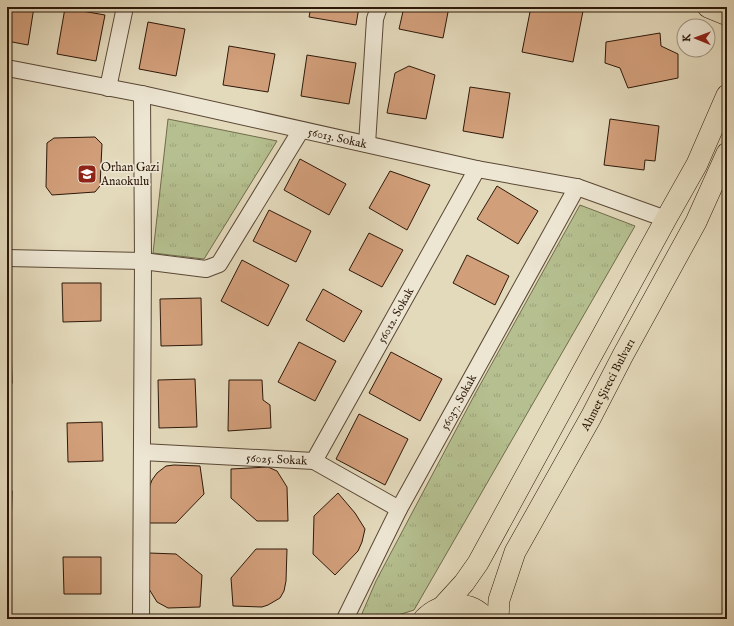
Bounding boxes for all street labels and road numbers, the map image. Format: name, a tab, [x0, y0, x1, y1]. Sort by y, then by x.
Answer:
street label: 56013. Sokak	[307, 124, 369, 152]
street label: 56012. Sokak	[374, 284, 417, 346]
street label: Ahmet Şireci Bulvarı	[577, 336, 638, 434]
street label: 56037. Sokak	[437, 371, 480, 432]
street label: 56025. Sokak	[246, 450, 308, 468]

